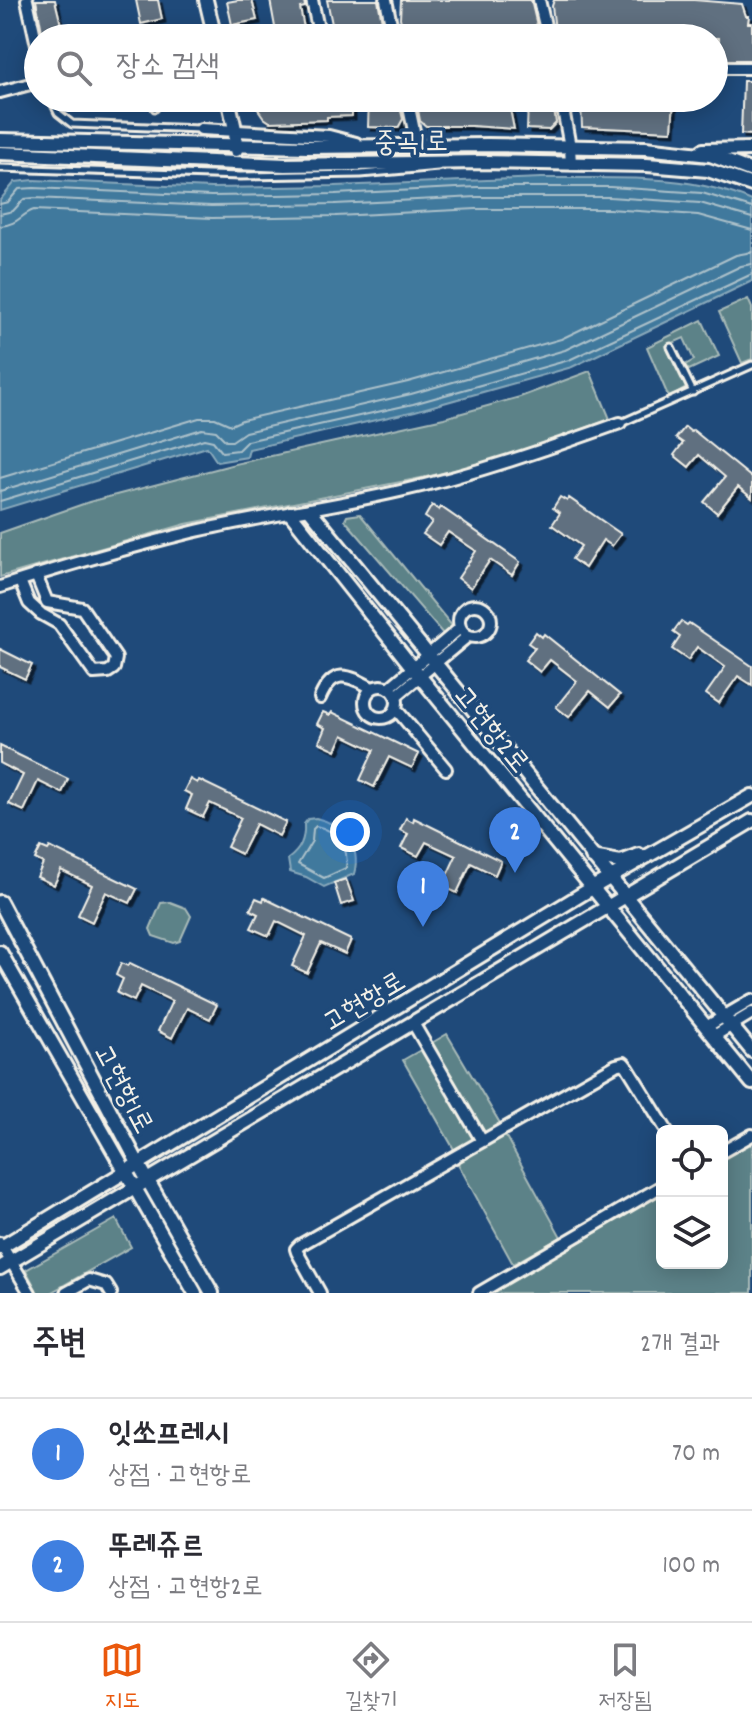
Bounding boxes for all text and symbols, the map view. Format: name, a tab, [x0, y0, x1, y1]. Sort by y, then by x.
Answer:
search box	[24, 24, 728, 112]
icon: search	[52, 46, 96, 90]
text: 장소 검색	[116, 47, 219, 90]
street label: 중곡1로	[374, 124, 448, 166]
street label: 고현항2로	[441, 679, 537, 784]
pin: 2	[489, 807, 541, 873]
your location	[330, 812, 370, 852]
pin: 1	[397, 861, 449, 927]
street label: 고현항로	[317, 964, 415, 1045]
street label: 고현항1로	[80, 1038, 161, 1142]
map controls	[656, 1125, 728, 1269]
button: locate	[656, 1125, 728, 1197]
button: layers	[656, 1197, 728, 1269]
text: 주변	[32, 1321, 87, 1370]
text: 2개 결과	[640, 1327, 720, 1364]
text: 잇쏘프레시	[108, 1415, 229, 1458]
text: 1	[55, 1436, 61, 1473]
text: 70 m	[672, 1436, 720, 1473]
text: 상점 · 고현항로	[108, 1458, 251, 1495]
text: 뚜레쥬르	[108, 1527, 205, 1570]
text: 2	[52, 1548, 64, 1585]
text: 100 m	[662, 1548, 720, 1585]
text: 상점 · 고현항2로	[108, 1570, 263, 1607]
tab: 지도	[100, 1638, 144, 1718]
tab: 길찾기	[345, 1638, 398, 1718]
tab: 저장됨	[599, 1638, 652, 1718]

